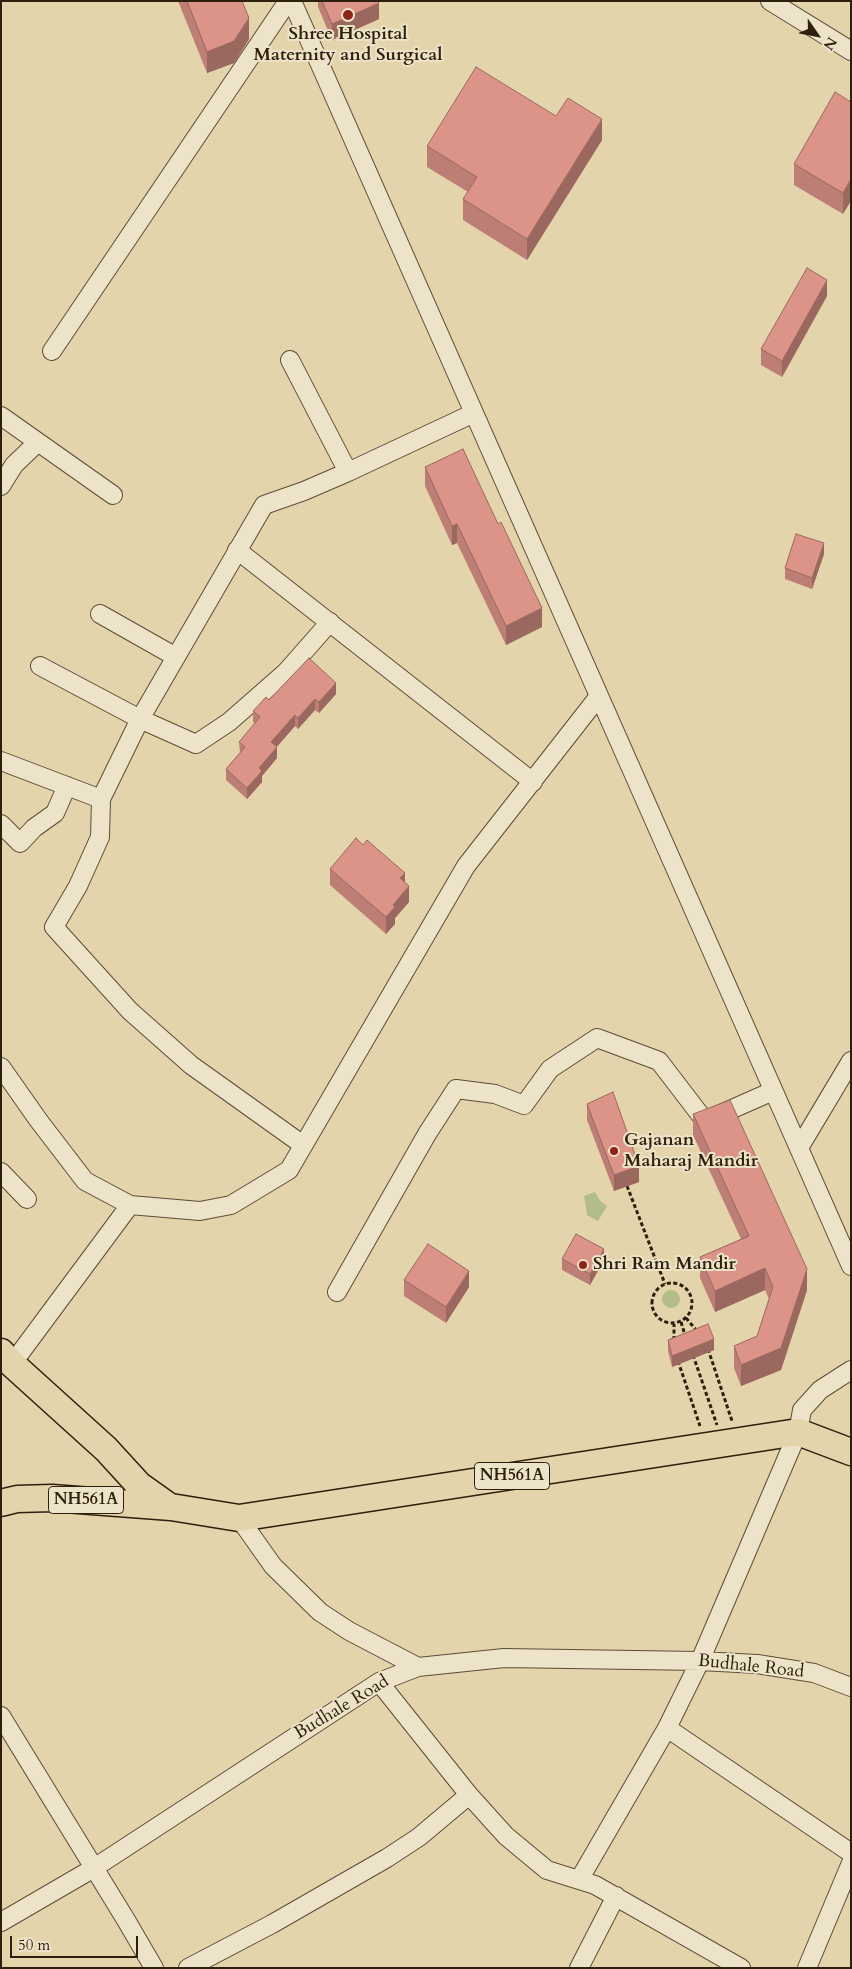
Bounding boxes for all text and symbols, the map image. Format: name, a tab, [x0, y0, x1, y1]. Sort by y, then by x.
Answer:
marker: Shree Hospital Maternity and Surgical	[341, 8, 355, 22]
north arrow	[792, 10, 842, 60]
place label: Shree Hospital Maternity and Surgical	[254, 24, 442, 66]
text: N	[819, 33, 841, 54]
place label: Gajanan Maharaj Mandir	[624, 1130, 758, 1172]
marker: Gajanan Maharaj Mandir	[608, 1145, 620, 1157]
place label: Shri Ram Mandir	[593, 1254, 736, 1276]
marker: Shri Ram Mandir	[577, 1259, 589, 1271]
road number: NH561A	[474, 1462, 550, 1490]
road number: NH561A	[48, 1486, 124, 1514]
street label: Budhale Road	[697, 1651, 805, 1683]
street label: Budhale Road	[291, 1671, 393, 1745]
scale bar	[12, 1926, 140, 1958]
text: 50 m	[18, 1935, 50, 1955]

